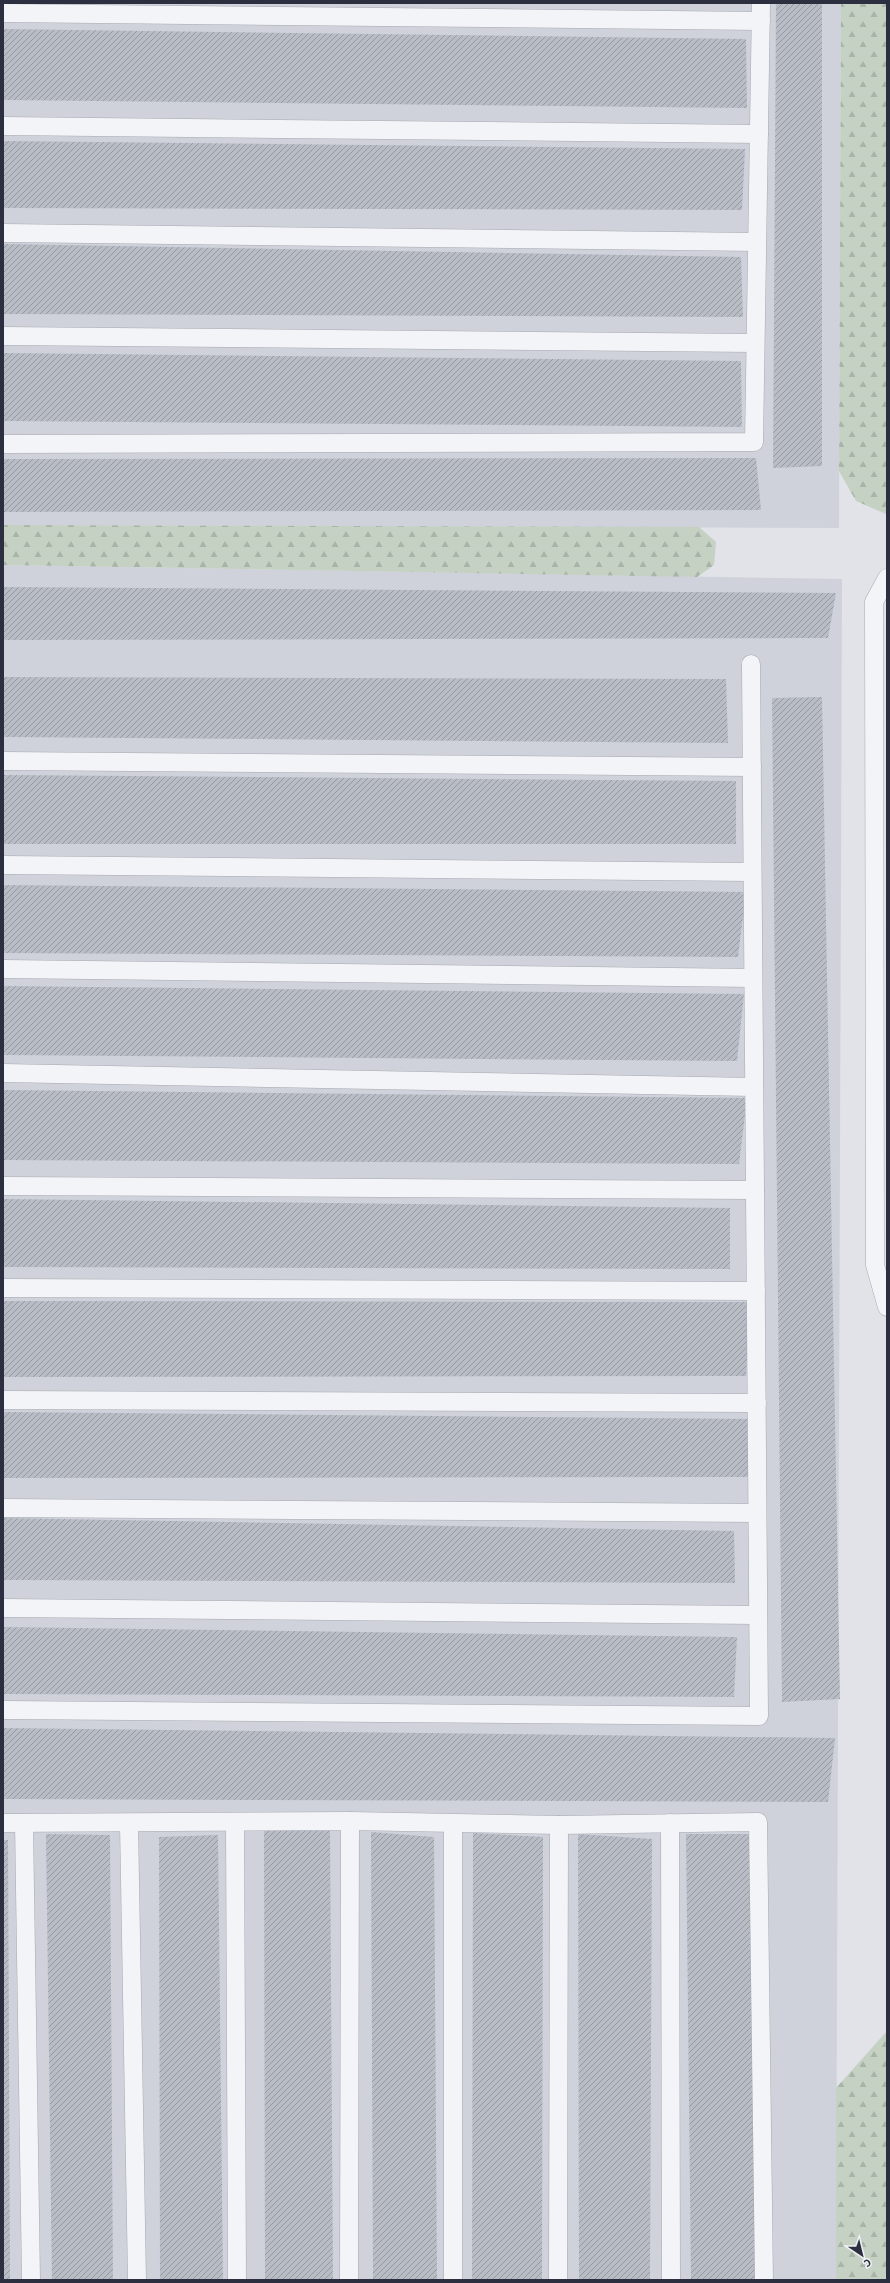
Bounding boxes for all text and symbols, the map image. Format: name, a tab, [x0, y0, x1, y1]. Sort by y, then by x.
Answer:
north arrow	[842, 2235, 882, 2275]
text: С	[862, 2257, 873, 2269]

